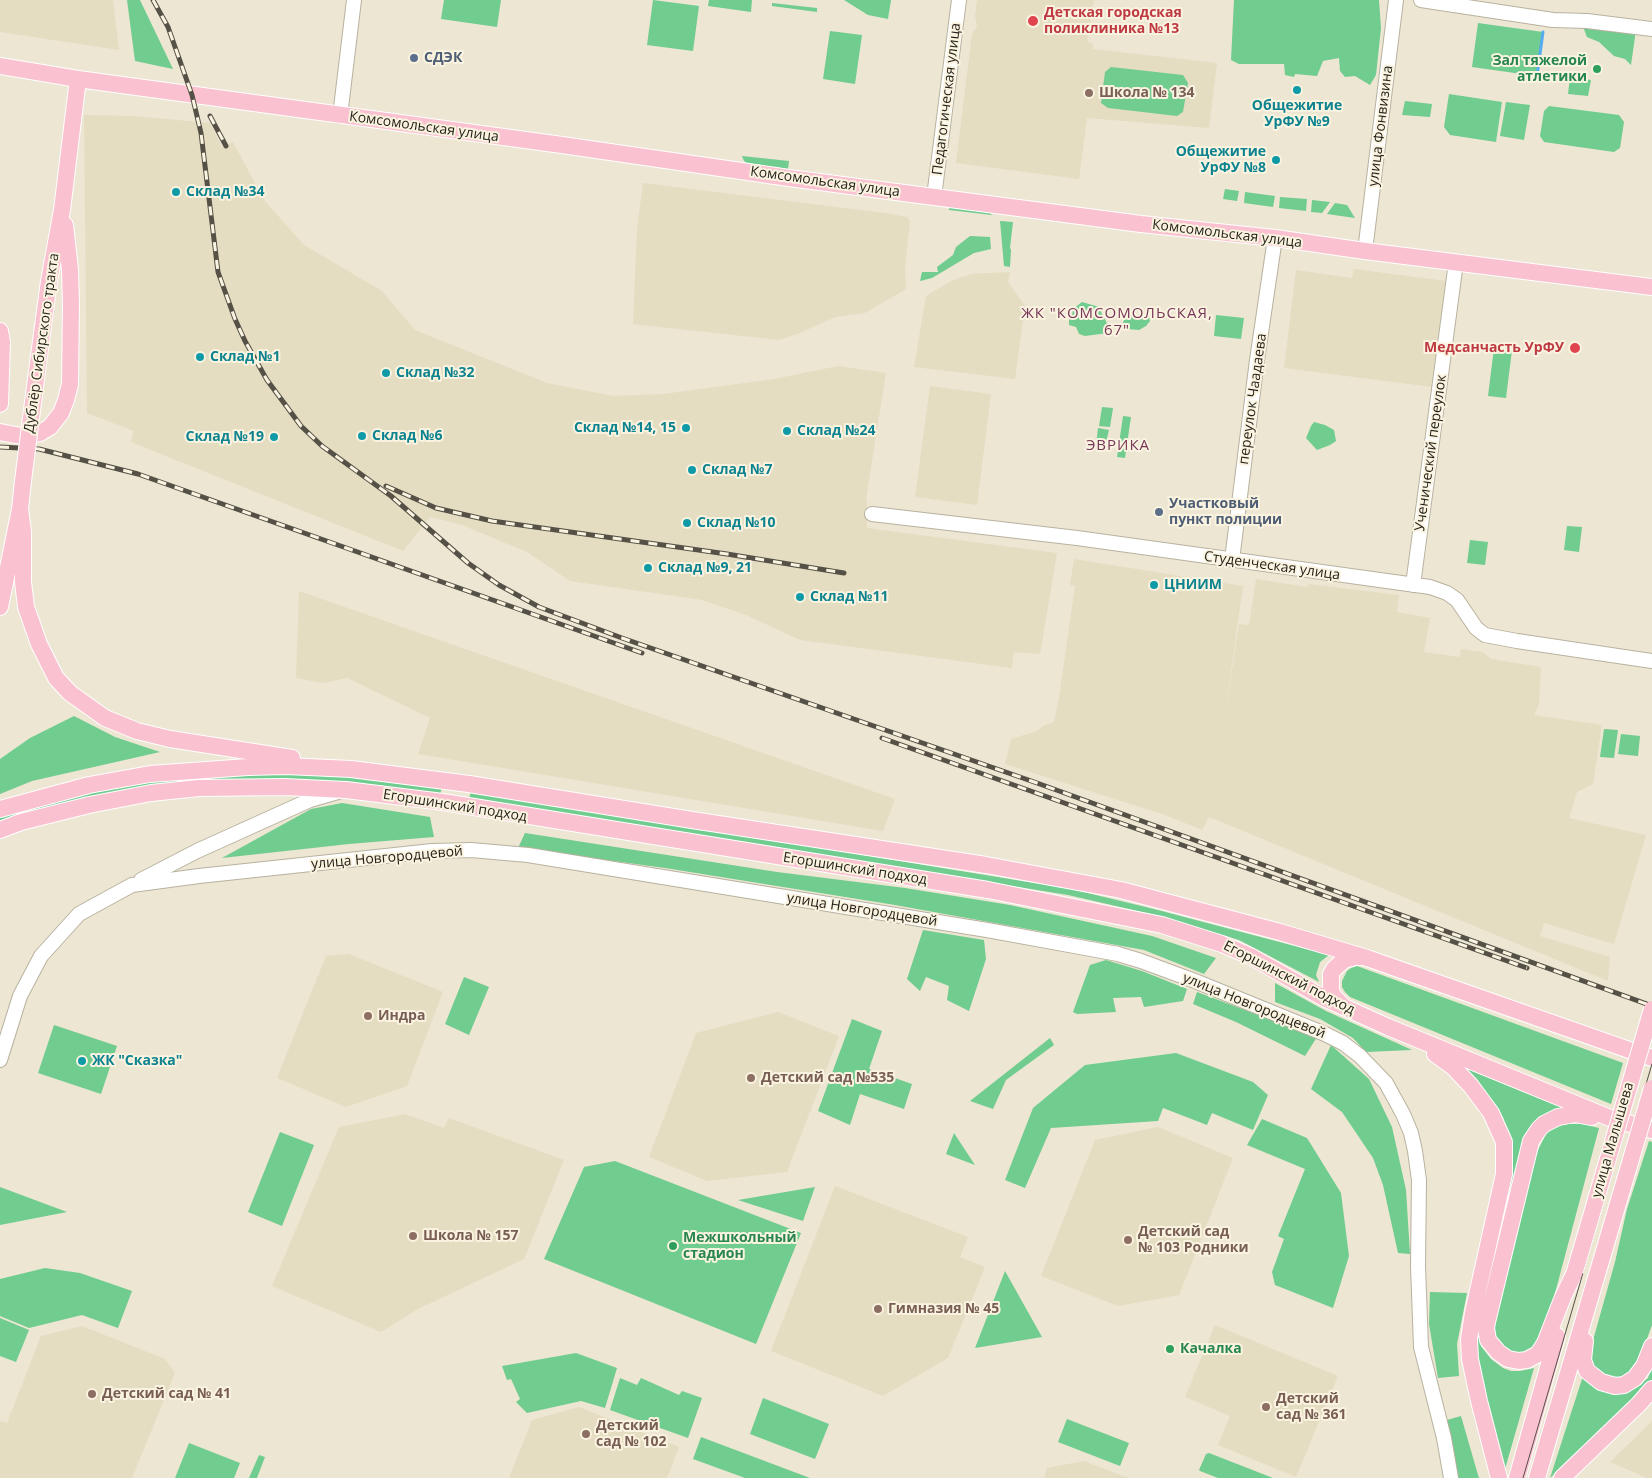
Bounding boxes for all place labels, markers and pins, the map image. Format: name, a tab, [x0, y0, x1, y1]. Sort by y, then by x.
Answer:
place label: Детская городская поликлиника №13	[1044, 5, 1182, 38]
marker: Детская городская поликлиника №13	[1026, 14, 1040, 28]
place label: СДЭК	[424, 50, 462, 66]
marker: СДЭК	[408, 52, 420, 64]
place label: Зал тяжелой атлетики	[1492, 53, 1587, 85]
marker: Зал тяжелой атлетики	[1591, 63, 1603, 75]
marker: Общежитие УрФУ №9	[1291, 84, 1303, 96]
place label: Школа № 134	[1099, 85, 1195, 101]
marker: Школа № 134	[1083, 87, 1095, 99]
place label: Общежитие УрФУ №9	[1252, 98, 1342, 130]
place label: Общежитие УрФУ №8	[1176, 144, 1266, 176]
marker: Общежитие УрФУ №8	[1270, 154, 1282, 166]
place label: Склад №34	[186, 184, 264, 200]
marker: Склад №34	[170, 186, 182, 198]
place label: Медсанчасть УрФУ	[1424, 340, 1564, 356]
marker: Медсанчасть УрФУ	[1568, 341, 1582, 355]
place label: Склад №1	[210, 349, 280, 365]
marker: Склад №1	[194, 351, 206, 363]
place label: Склад №32	[396, 365, 474, 381]
marker: Склад №32	[380, 367, 392, 379]
place label: Склад №14, 15	[574, 420, 676, 436]
marker: Склад №14, 15	[680, 422, 692, 434]
place label: Склад №24	[797, 423, 875, 439]
marker: Склад №24	[781, 425, 793, 437]
place label: Склад №6	[372, 428, 442, 444]
place label: Склад №19	[186, 429, 264, 445]
marker: Склад №6	[356, 430, 368, 442]
marker: Склад №19	[268, 431, 280, 443]
place label: Склад №7	[702, 462, 772, 478]
marker: Склад №7	[686, 464, 698, 476]
place label: Участковый пункт полиции	[1169, 496, 1282, 528]
marker: Участковый пункт полиции	[1153, 506, 1165, 518]
place label: Склад №10	[697, 515, 775, 531]
marker: Склад №10	[681, 517, 693, 529]
place label: Склад №9, 21	[658, 560, 752, 576]
marker: Склад №9, 21	[642, 562, 654, 574]
place label: ЦНИИМ	[1164, 577, 1222, 593]
marker: ЦНИИМ	[1148, 579, 1160, 591]
place label: Склад №11	[810, 589, 888, 605]
marker: Склад №11	[794, 591, 806, 603]
place label: Индра	[378, 1008, 425, 1024]
marker: Индра	[362, 1010, 374, 1022]
place label: ЖК "Сказка"	[92, 1053, 182, 1069]
marker: ЖК "Сказка"	[76, 1055, 88, 1067]
place label: Детский сад №535	[761, 1070, 894, 1086]
marker: Детский сад №535	[745, 1072, 757, 1084]
place label: Детский сад № 103 Родники	[1138, 1224, 1249, 1256]
place label: Школа № 157	[423, 1228, 519, 1244]
marker: Школа № 157	[407, 1230, 419, 1242]
place label: Межшкольный стадион	[683, 1230, 796, 1262]
marker: Детский сад № 103 Родники	[1122, 1234, 1134, 1246]
marker: Межшкольный стадион	[667, 1240, 679, 1252]
place label: Гимназия № 45	[888, 1301, 999, 1317]
marker: Гимназия № 45	[872, 1303, 884, 1315]
place label: Качалка	[1180, 1341, 1242, 1357]
marker: Качалка	[1164, 1343, 1176, 1355]
place label: Детский сад № 41	[102, 1386, 231, 1402]
marker: Детский сад № 41	[86, 1388, 98, 1400]
place label: Детский сад № 361	[1276, 1391, 1347, 1424]
marker: Детский сад № 361	[1260, 1401, 1272, 1413]
place label: Детский сад № 102	[596, 1418, 667, 1450]
marker: Детский сад № 102	[580, 1428, 592, 1440]

